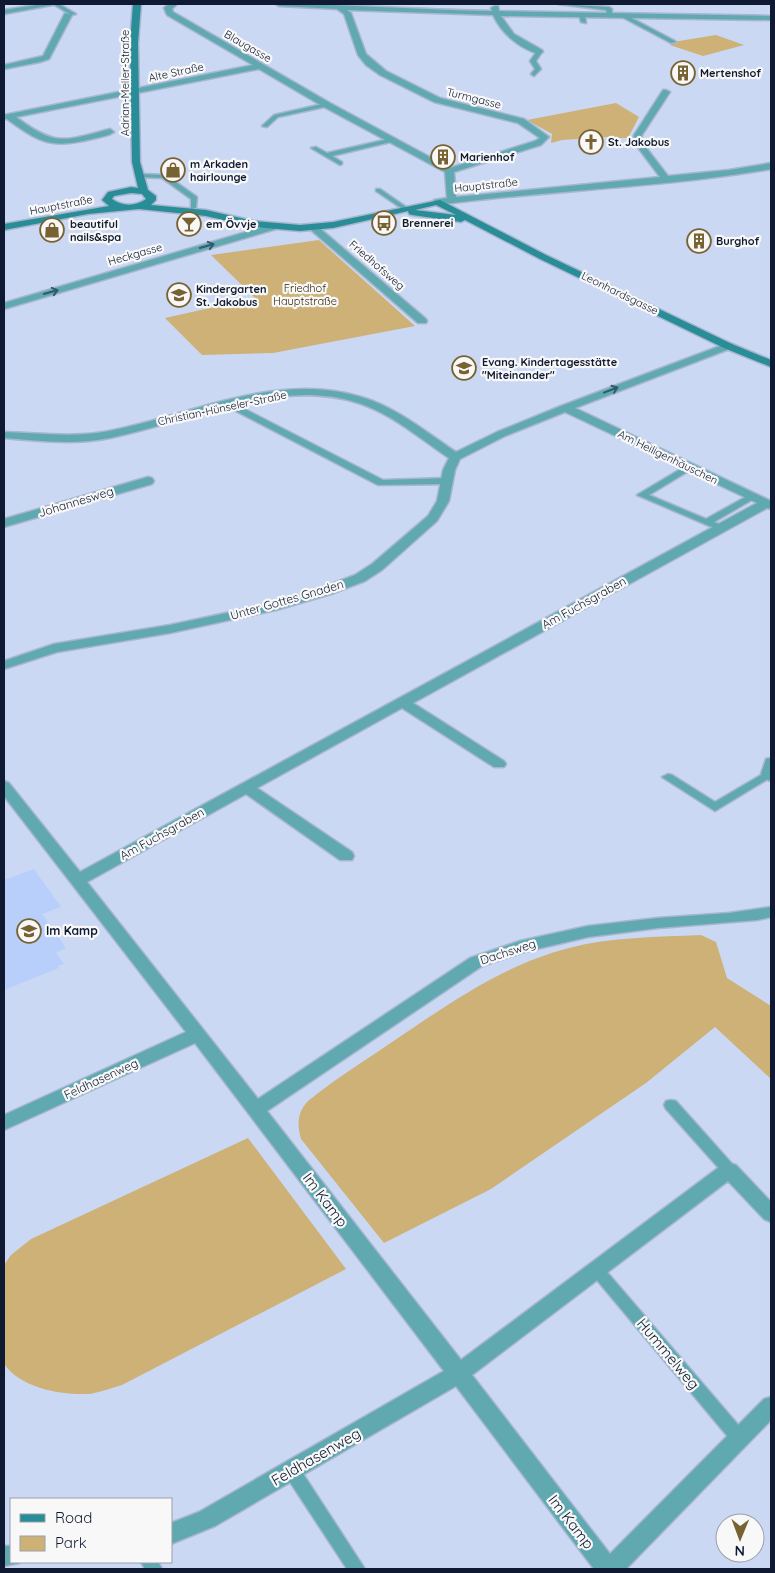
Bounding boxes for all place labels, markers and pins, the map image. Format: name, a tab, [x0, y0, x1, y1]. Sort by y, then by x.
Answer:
building icon: Mertenshof	[670, 60, 696, 86]
place label: Mertenshof	[700, 66, 761, 80]
church icon: St. Jakobus	[578, 129, 604, 155]
place label: St. Jakobus	[608, 135, 669, 149]
building icon: Marienhof	[430, 144, 456, 170]
place label: Marienhof	[460, 150, 515, 164]
shop icon: m Arkaden hairlounge	[160, 157, 186, 183]
place label: m Arkaden hairlounge	[190, 157, 248, 184]
bus stop icon: Brennerei	[371, 210, 397, 236]
bar icon: em Övvje	[176, 211, 202, 237]
place label: Brennerei	[402, 216, 453, 230]
shop icon: beautiful nails&spa	[39, 217, 65, 243]
place label: beautiful nails&spa	[70, 217, 121, 244]
place label: em Övvje	[206, 217, 257, 231]
building icon: Burghof	[686, 228, 712, 254]
place label: Burghof	[716, 234, 760, 248]
school or university icon: Kindergarten St. Jakobus	[166, 282, 192, 308]
place label: Kindergarten St. Jakobus	[196, 282, 267, 309]
school or university icon: Evang. Kindertagesstätte "Miteinander"	[451, 355, 477, 381]
place label: Evang. Kindertagesstätte "Miteinander"	[482, 355, 618, 382]
school or university icon: Im Kamp	[16, 918, 42, 944]
place label: Im Kamp	[46, 923, 98, 938]

